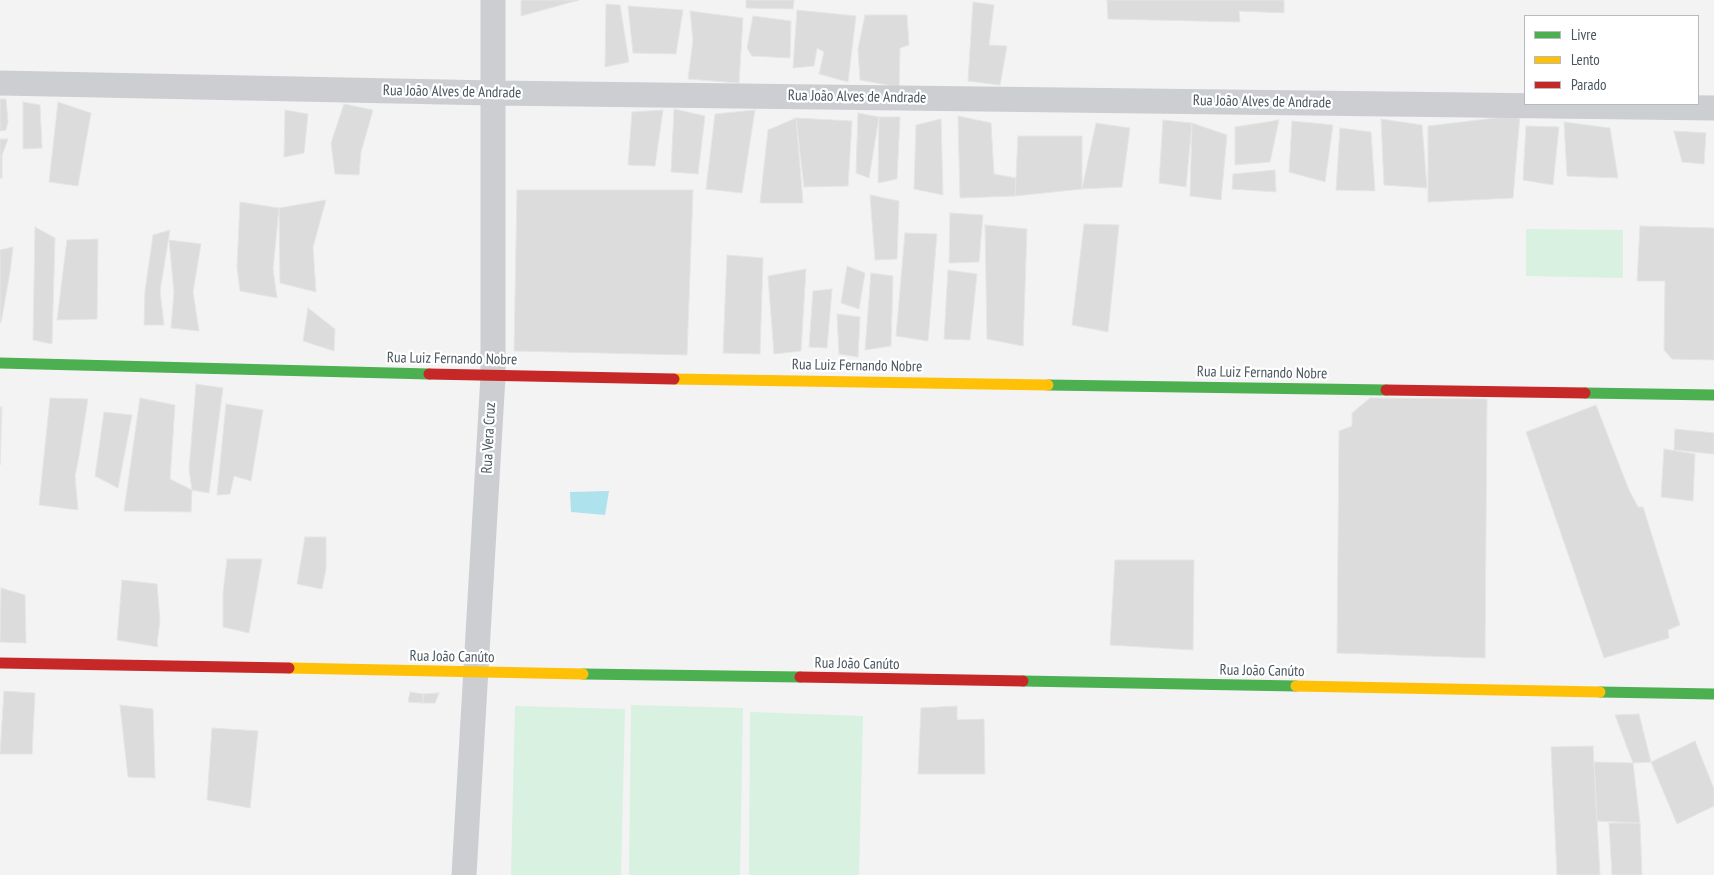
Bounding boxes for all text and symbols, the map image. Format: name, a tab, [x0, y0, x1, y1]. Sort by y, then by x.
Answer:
legend	[1524, 15, 1699, 105]
text: Livre	[1571, 25, 1597, 44]
text: Lento	[1571, 50, 1600, 69]
text: Parado	[1571, 75, 1606, 94]
street label: Rua João Alves de Andrade	[383, 82, 521, 102]
street label: Rua João Alves de Andrade	[788, 87, 926, 107]
street label: Rua João Alves de Andrade	[1193, 92, 1331, 112]
street label: Rua Luiz Fernando Nobre	[387, 349, 517, 369]
street label: Rua Luiz Fernando Nobre	[792, 356, 922, 376]
street label: Rua Luiz Fernando Nobre	[1197, 363, 1327, 383]
street label: Rua Vera Cruz	[478, 402, 500, 474]
street label: Rua João Canúto	[409, 647, 495, 667]
street label: Rua João Canúto	[814, 654, 900, 674]
street label: Rua João Canúto	[1219, 661, 1305, 681]

